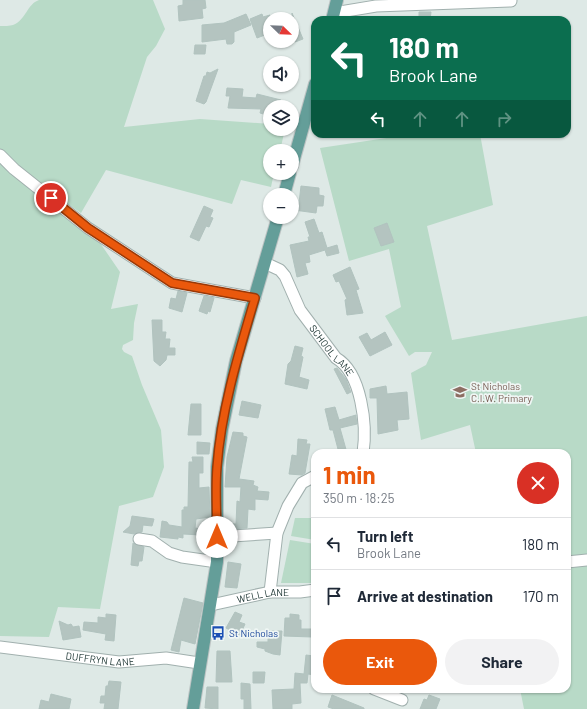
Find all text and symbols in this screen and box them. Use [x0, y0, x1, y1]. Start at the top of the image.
north arrow [263, 12, 299, 48]
map controls [263, 12, 299, 224]
text: 180 m [389, 30, 459, 64]
icon: left [323, 32, 375, 84]
button: sound [263, 56, 299, 92]
text: Brook Lane [389, 64, 478, 86]
button: layers [263, 100, 299, 136]
icon: left [367, 108, 389, 130]
icon: ahead [409, 108, 431, 130]
icon: ahead [451, 108, 473, 130]
icon: right [493, 108, 515, 130]
button: + [263, 144, 299, 180]
pin [34, 181, 68, 215]
icon: arrive [40, 187, 62, 209]
button: − [263, 188, 299, 224]
street label: SCHOOL LANE [307, 322, 357, 378]
place label: St Nicholas C.I.W. Primary [471, 380, 532, 404]
school or university icon: St Nicholas C.I.W. Primary [452, 384, 468, 400]
text: 1 min [323, 460, 376, 489]
button: close [517, 462, 559, 504]
text: 350 m · 18:25 [323, 490, 394, 506]
position arrow [196, 516, 238, 558]
text: Turn left [357, 527, 413, 545]
icon: left [323, 533, 345, 555]
text: 180 m [522, 535, 559, 553]
text: Brook Lane [357, 545, 421, 561]
icon: arrive [323, 585, 345, 607]
street label: WELL LANE [236, 586, 289, 605]
text: Arrive at destination [357, 587, 493, 605]
text: 170 m [523, 587, 559, 605]
bus stop icon: St Nicholas [210, 625, 226, 641]
place label: St Nicholas [229, 627, 278, 639]
button: Exit [323, 639, 437, 685]
button: Share [445, 639, 559, 685]
street label: DUFFRYN LANE [65, 649, 135, 668]

